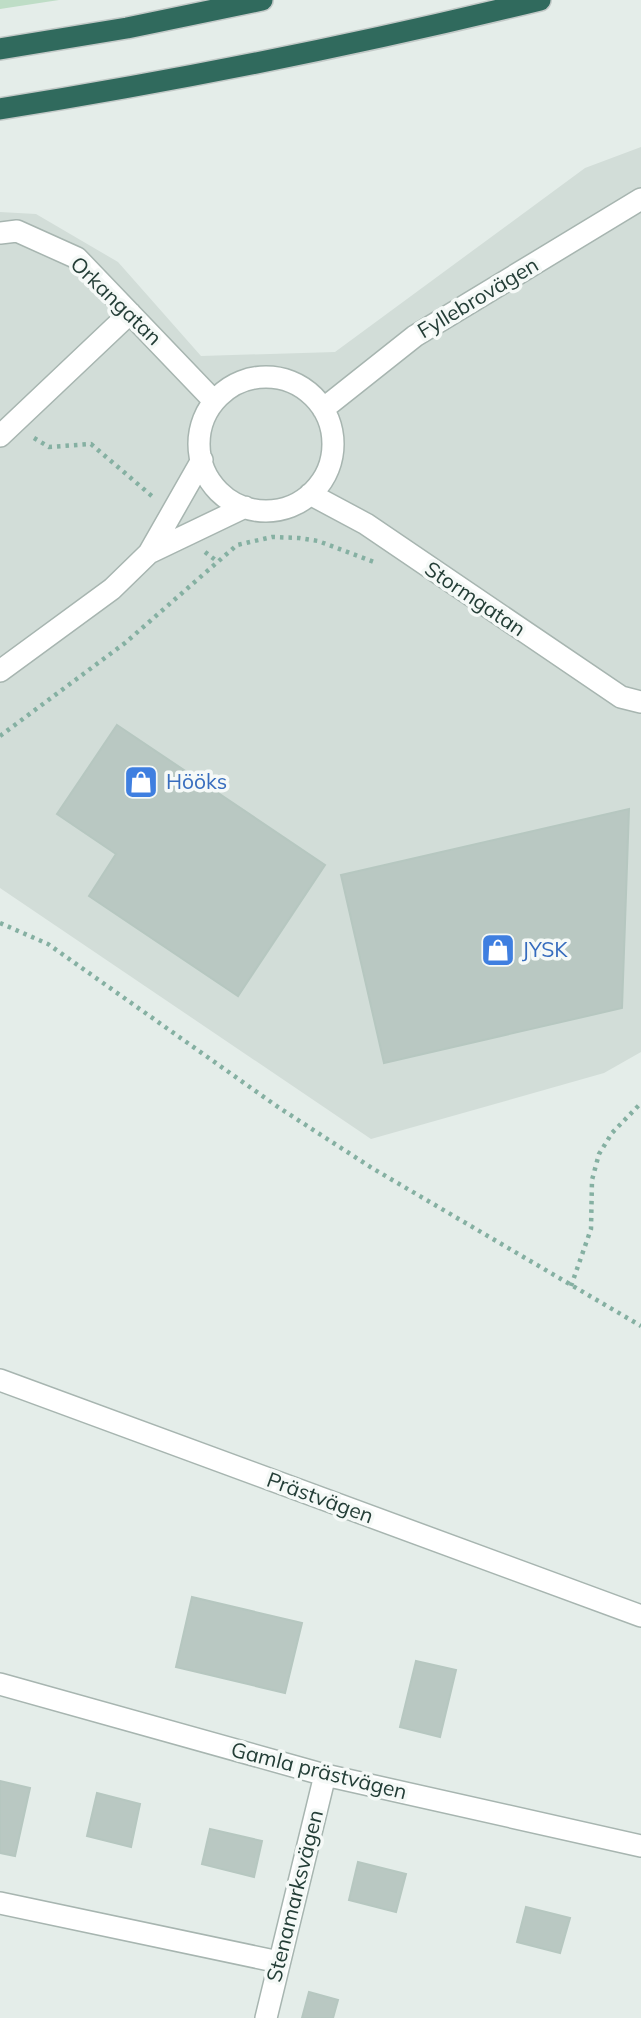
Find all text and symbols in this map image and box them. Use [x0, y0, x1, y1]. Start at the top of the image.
street label: Orkangatan [66, 250, 168, 350]
street label: Fyllebrovägen [412, 251, 543, 343]
street label: Stormgatan [420, 555, 531, 641]
shop icon: Hööks [122, 763, 160, 801]
place label: Hööks [166, 768, 227, 794]
shop icon: JYSK [479, 931, 517, 969]
place label: JYSK [522, 936, 568, 962]
street label: Prästvägen [263, 1466, 377, 1528]
street label: Gamla prästvägen [229, 1736, 410, 1804]
street label: Stenamarksvägen [260, 1807, 328, 1984]

